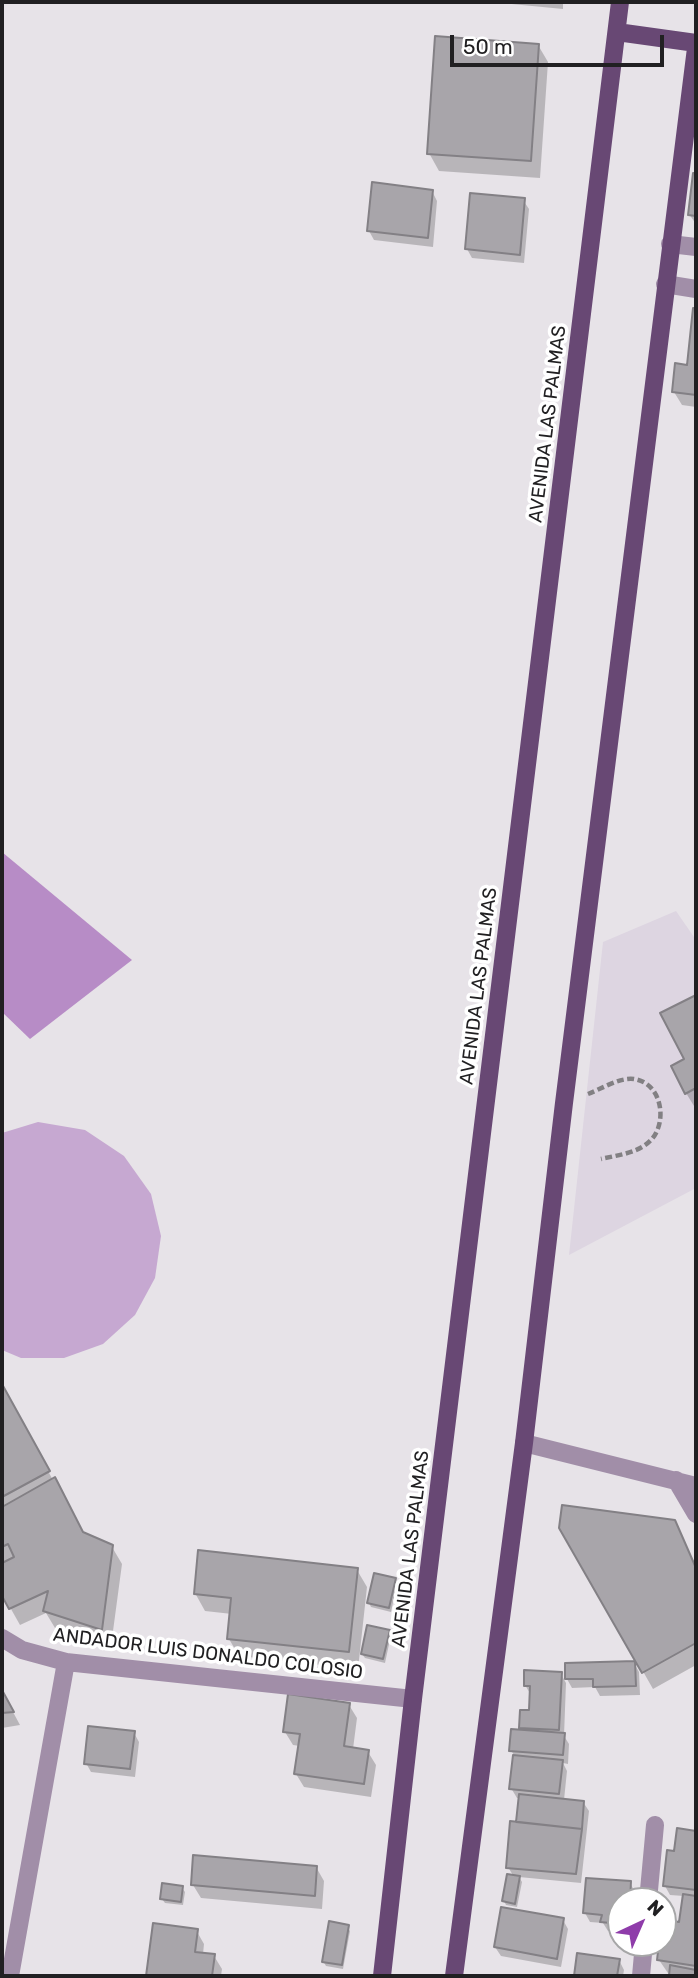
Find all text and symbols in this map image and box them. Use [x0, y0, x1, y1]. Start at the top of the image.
scale bar [453, 21, 666, 65]
text: 50 m [463, 34, 513, 59]
street label: AVENIDA LAS PALMAS [525, 324, 571, 524]
street label: AVENIDA LAS PALMAS [456, 886, 502, 1086]
street label: AVENIDA LAS PALMAS [388, 1449, 434, 1649]
street label: ANDADOR LUIS DONALDO COLOSIO [52, 1624, 364, 1684]
north arrow [607, 1887, 677, 1957]
text: N [643, 1895, 668, 1921]

